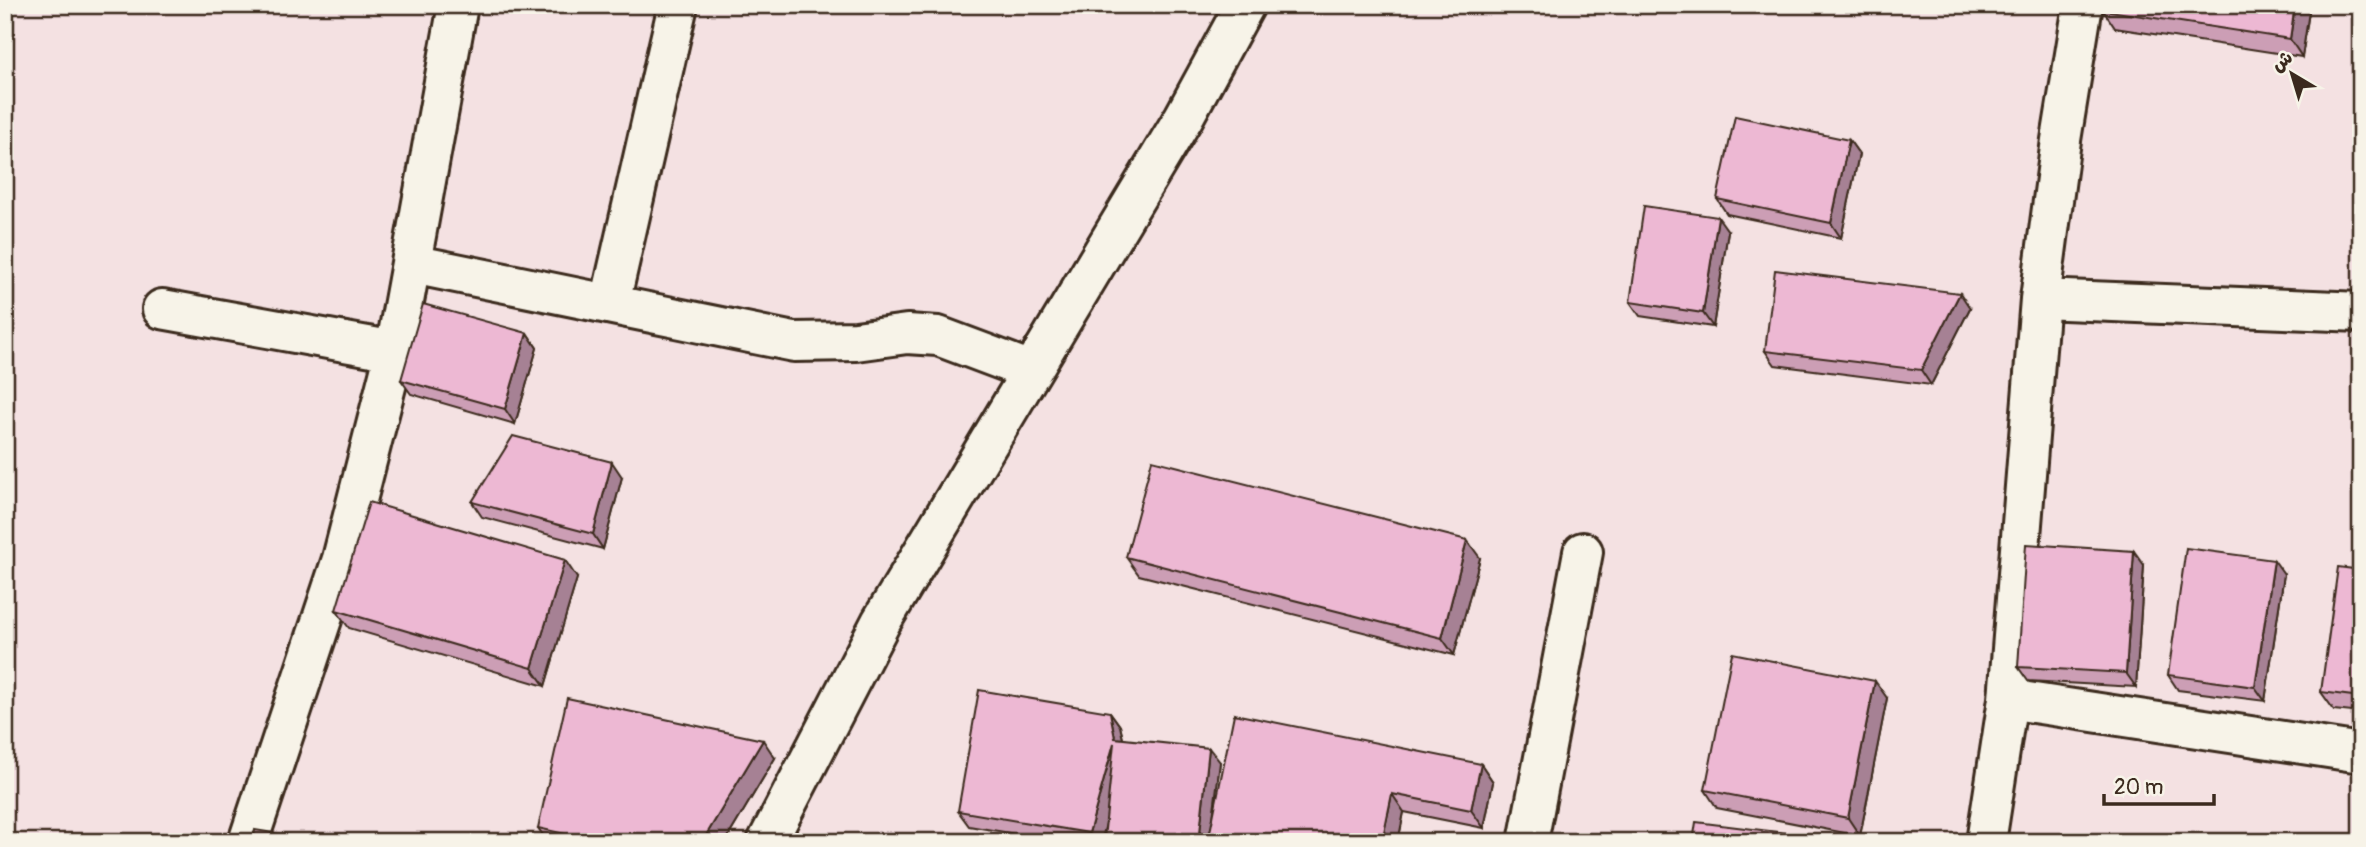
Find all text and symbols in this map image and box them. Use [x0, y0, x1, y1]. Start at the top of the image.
north arrow [2258, 38, 2328, 108]
text: ش [2267, 45, 2298, 77]
scale bar [2104, 763, 2214, 807]
text: 20 m [2114, 774, 2163, 801]

